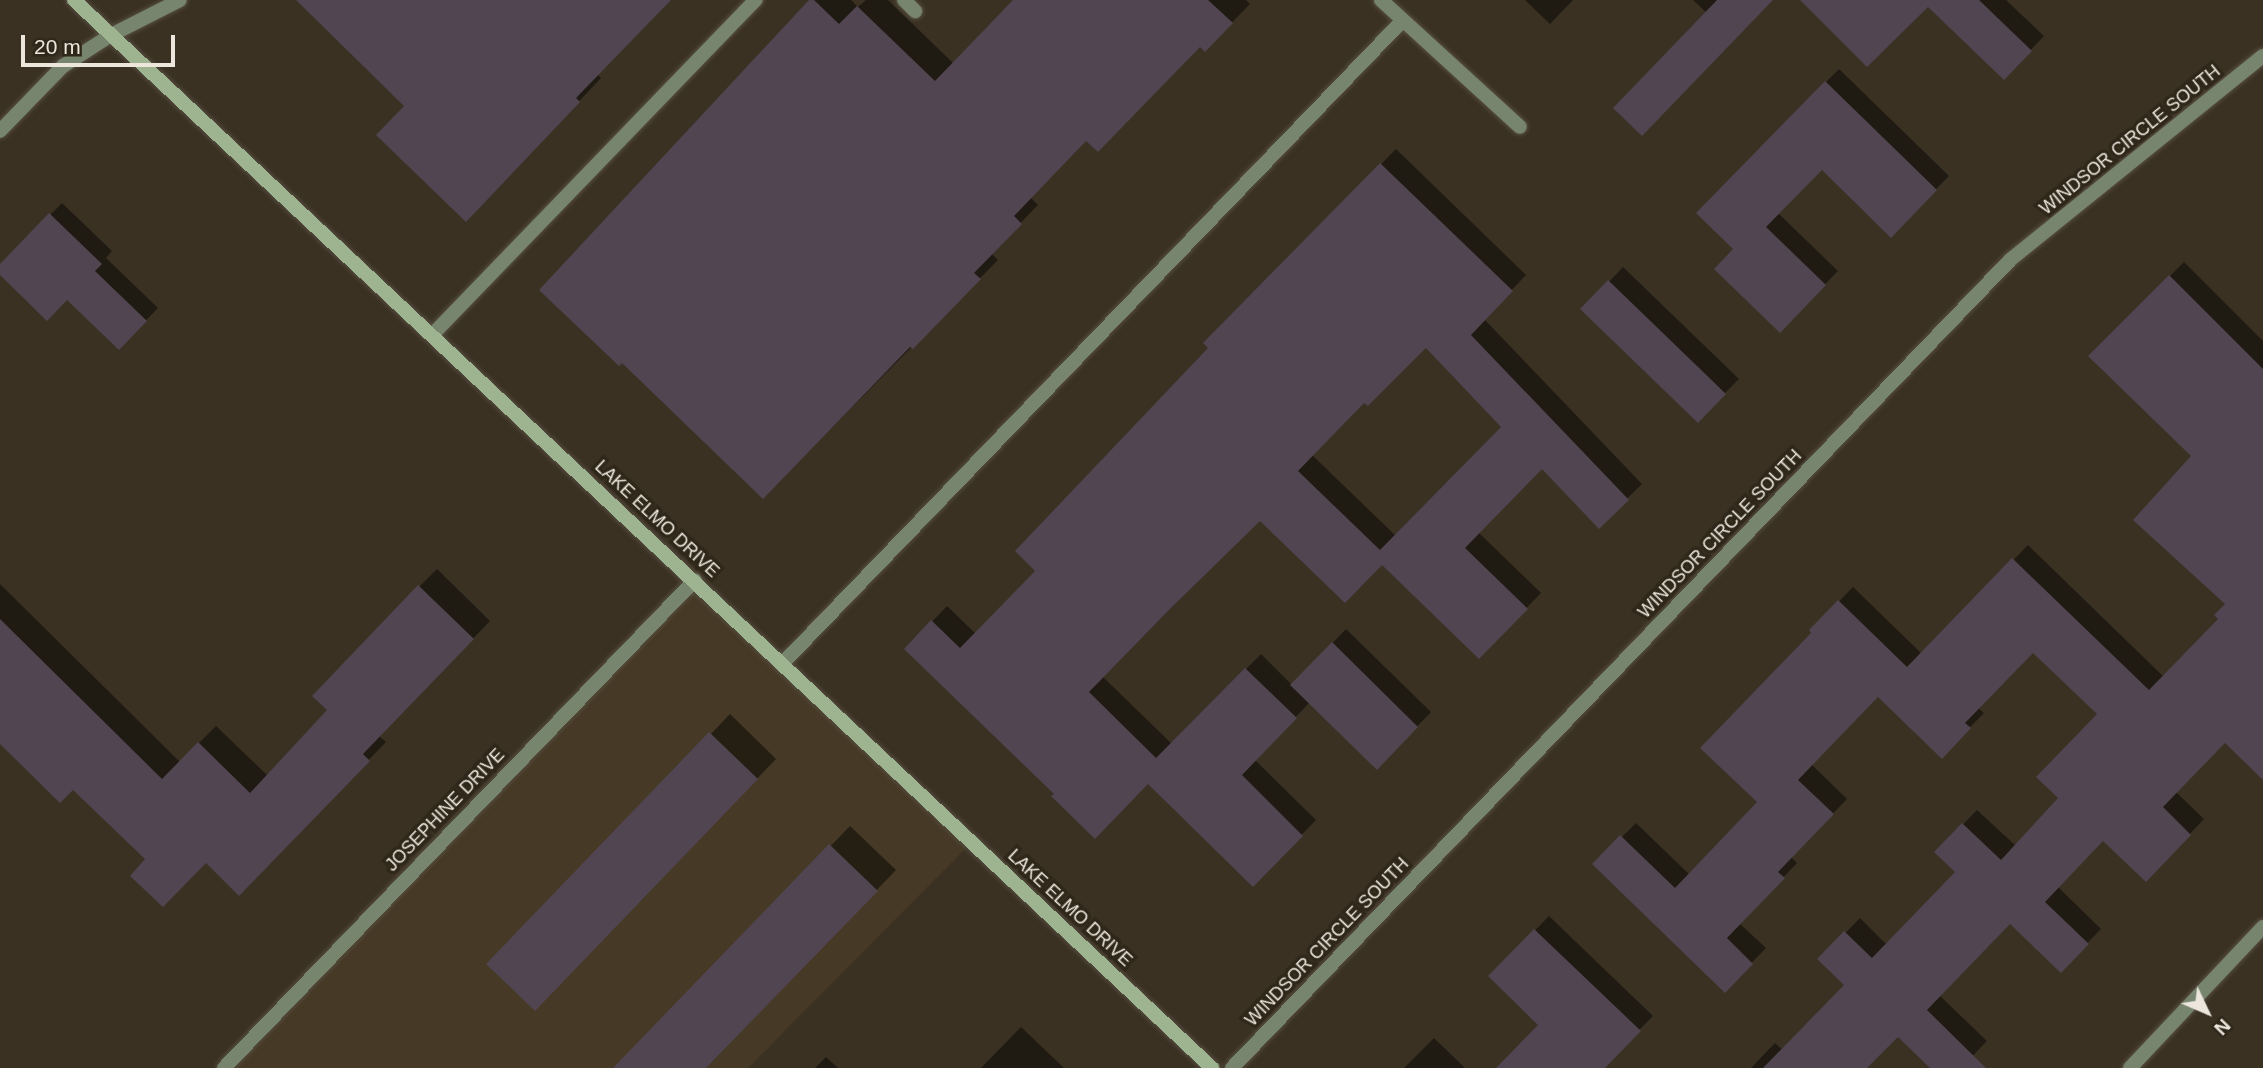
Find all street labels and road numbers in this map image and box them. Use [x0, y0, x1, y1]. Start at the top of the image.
street label: WINDSOR CIRCLE SOUTH [2035, 60, 2225, 220]
street label: WINDSOR CIRCLE SOUTH [1634, 445, 1806, 623]
street label: LAKE ELMO DRIVE [590, 456, 724, 582]
street label: JOSEPHINE DRIVE [381, 744, 509, 876]
street label: LAKE ELMO DRIVE [1003, 845, 1137, 971]
street label: WINDSOR CIRCLE SOUTH [1241, 853, 1413, 1031]

